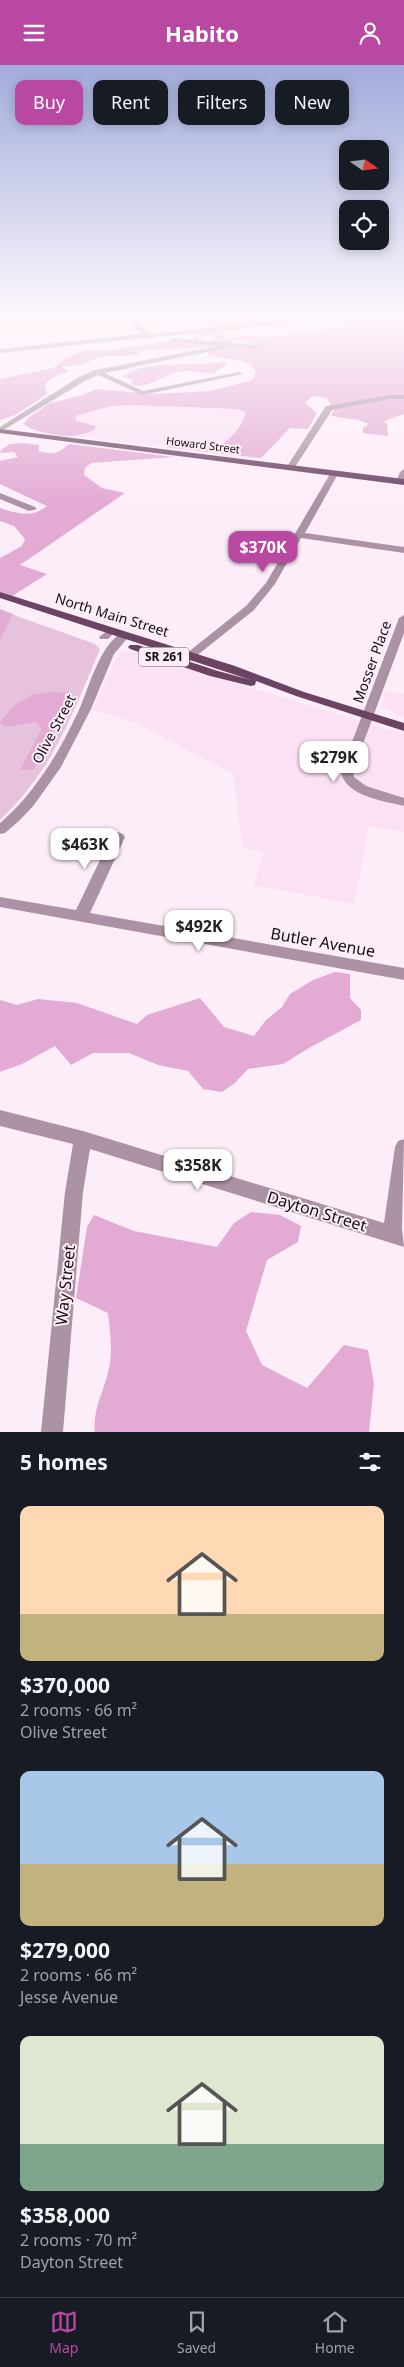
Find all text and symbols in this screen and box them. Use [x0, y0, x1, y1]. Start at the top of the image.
text: Habito [165, 18, 239, 48]
icon: menu [20, 19, 48, 47]
icon: person [356, 19, 384, 47]
chip: Buy [15, 80, 83, 125]
chip: Rent [93, 80, 168, 125]
chip: Filters [178, 80, 265, 125]
chip: New [275, 80, 349, 125]
north arrow [339, 140, 389, 190]
map controls [339, 140, 389, 250]
button: locate [339, 200, 389, 250]
street label: Howard Street [165, 433, 241, 456]
pin: $370K [228, 531, 298, 573]
text: $370K [239, 536, 287, 558]
street label: North Main Street [53, 588, 171, 641]
street label: Mosser Place [348, 618, 395, 706]
road number: SR 261 [139, 647, 189, 667]
street label: Olive Street [27, 691, 80, 767]
pin: $279K [299, 741, 369, 783]
text: $279K [310, 746, 358, 768]
pin: $463K [50, 827, 120, 870]
text: $463K [61, 833, 109, 855]
pin: $492K [164, 909, 234, 952]
text: $492K [175, 915, 223, 937]
street label: Butler Avenue [269, 922, 377, 962]
pin: $358K [163, 1149, 233, 1191]
text: $358K [174, 1154, 222, 1176]
street label: Dayton Street [265, 1185, 370, 1237]
street label: Way Street [50, 1244, 80, 1326]
text: 5 homes [20, 1448, 108, 1476]
icon: filters [356, 1448, 384, 1476]
icon: home [157, 1539, 247, 1629]
text: $370,000 [20, 1671, 110, 1699]
text: 2 rooms · 66 m² [20, 1699, 137, 1721]
text: Olive Street [20, 1721, 107, 1743]
icon: home [157, 1804, 247, 1894]
text: $279,000 [20, 1936, 110, 1964]
text: 2 rooms · 66 m² [20, 1964, 137, 1986]
text: Jesse Avenue [20, 1986, 118, 2008]
icon: home [157, 2069, 247, 2159]
text: $358,000 [20, 2201, 110, 2229]
text: 2 rooms · 70 m² [20, 2229, 137, 2251]
text: Dayton Street [20, 2251, 123, 2273]
tab: Map [49, 2308, 78, 2357]
tab: Saved [177, 2308, 216, 2357]
tab: Home [315, 2308, 355, 2357]

